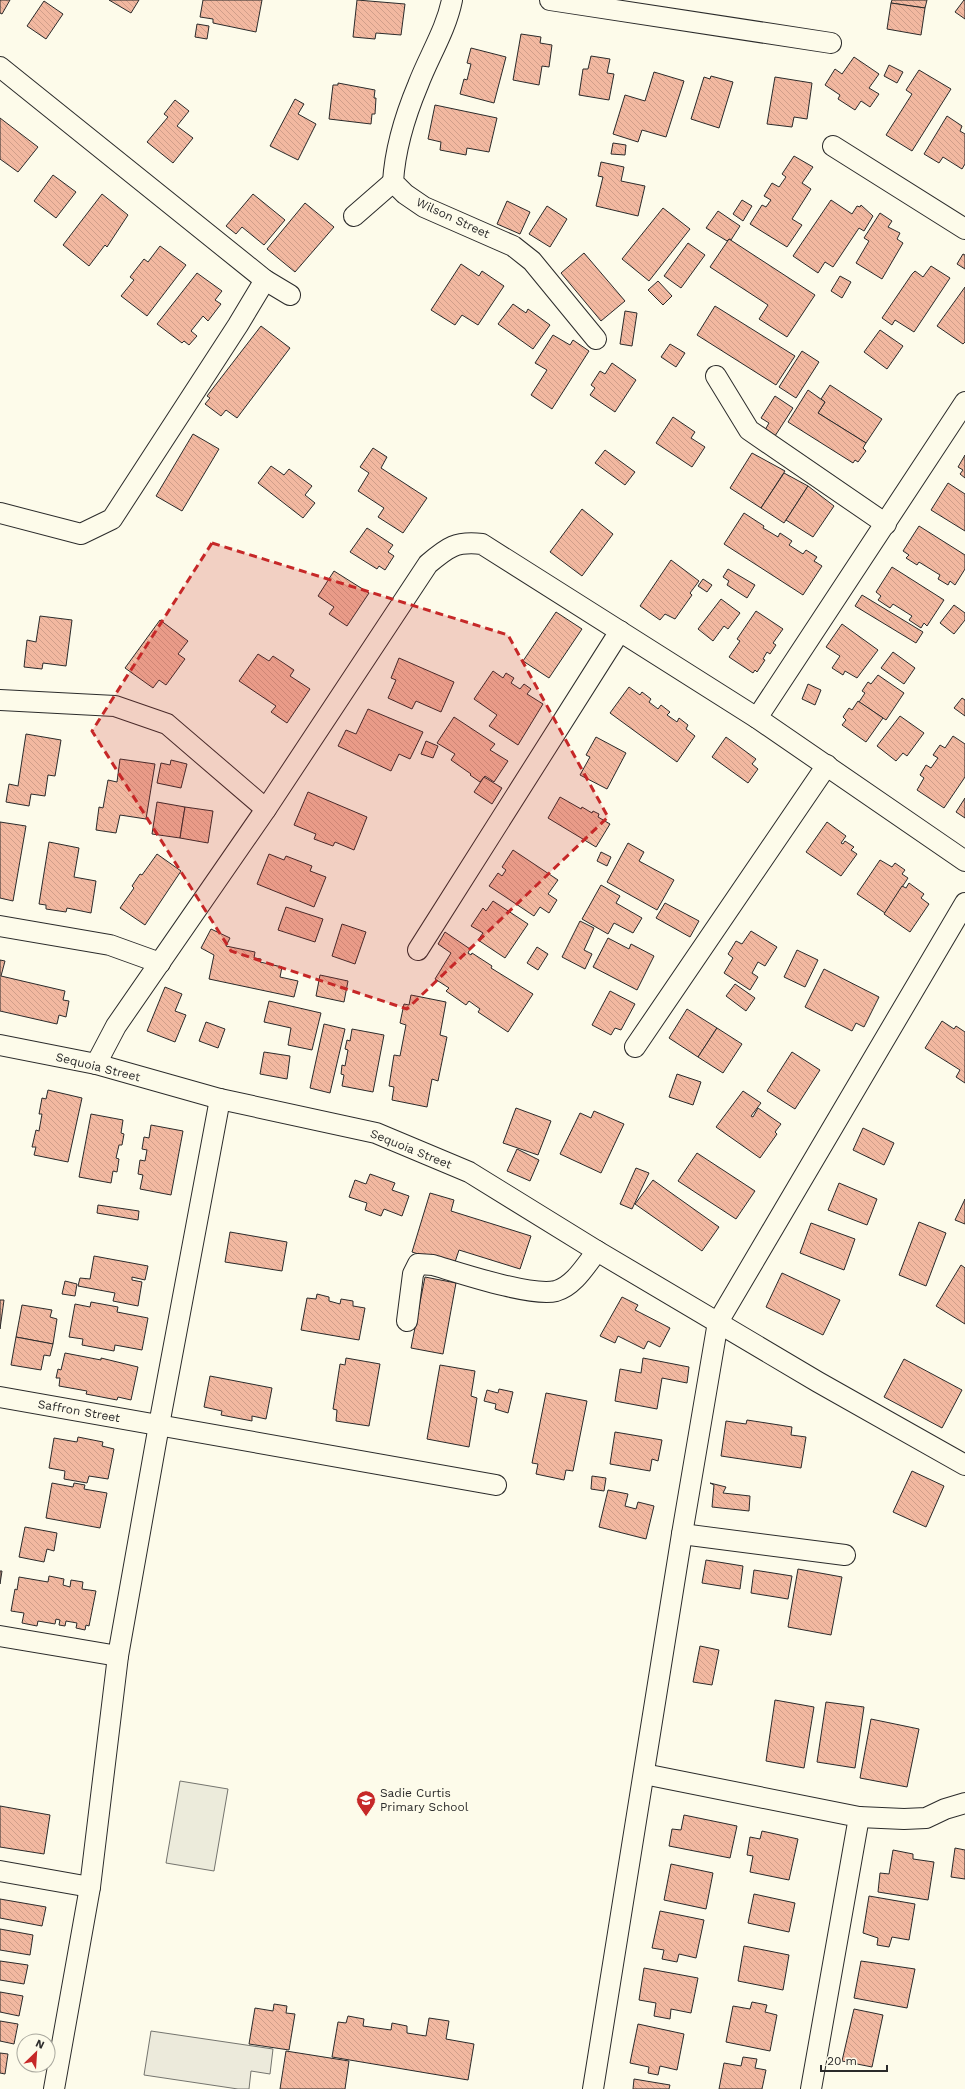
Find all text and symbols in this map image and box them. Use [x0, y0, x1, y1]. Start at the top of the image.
street label: Wilson Street [414, 195, 492, 241]
street label: Sequoia Street [54, 1050, 142, 1084]
street label: Sequoia Street [368, 1126, 454, 1172]
street label: Saffron Street [37, 1397, 121, 1425]
place label: Sadie Curtis Primary School [380, 1786, 469, 1814]
school or university icon: Sadie Curtis Primary School [355, 1789, 377, 1817]
north arrow [16, 2033, 56, 2073]
text: N [34, 2037, 46, 2052]
scale bar [821, 2047, 887, 2073]
text: 20 m [827, 2054, 857, 2068]

